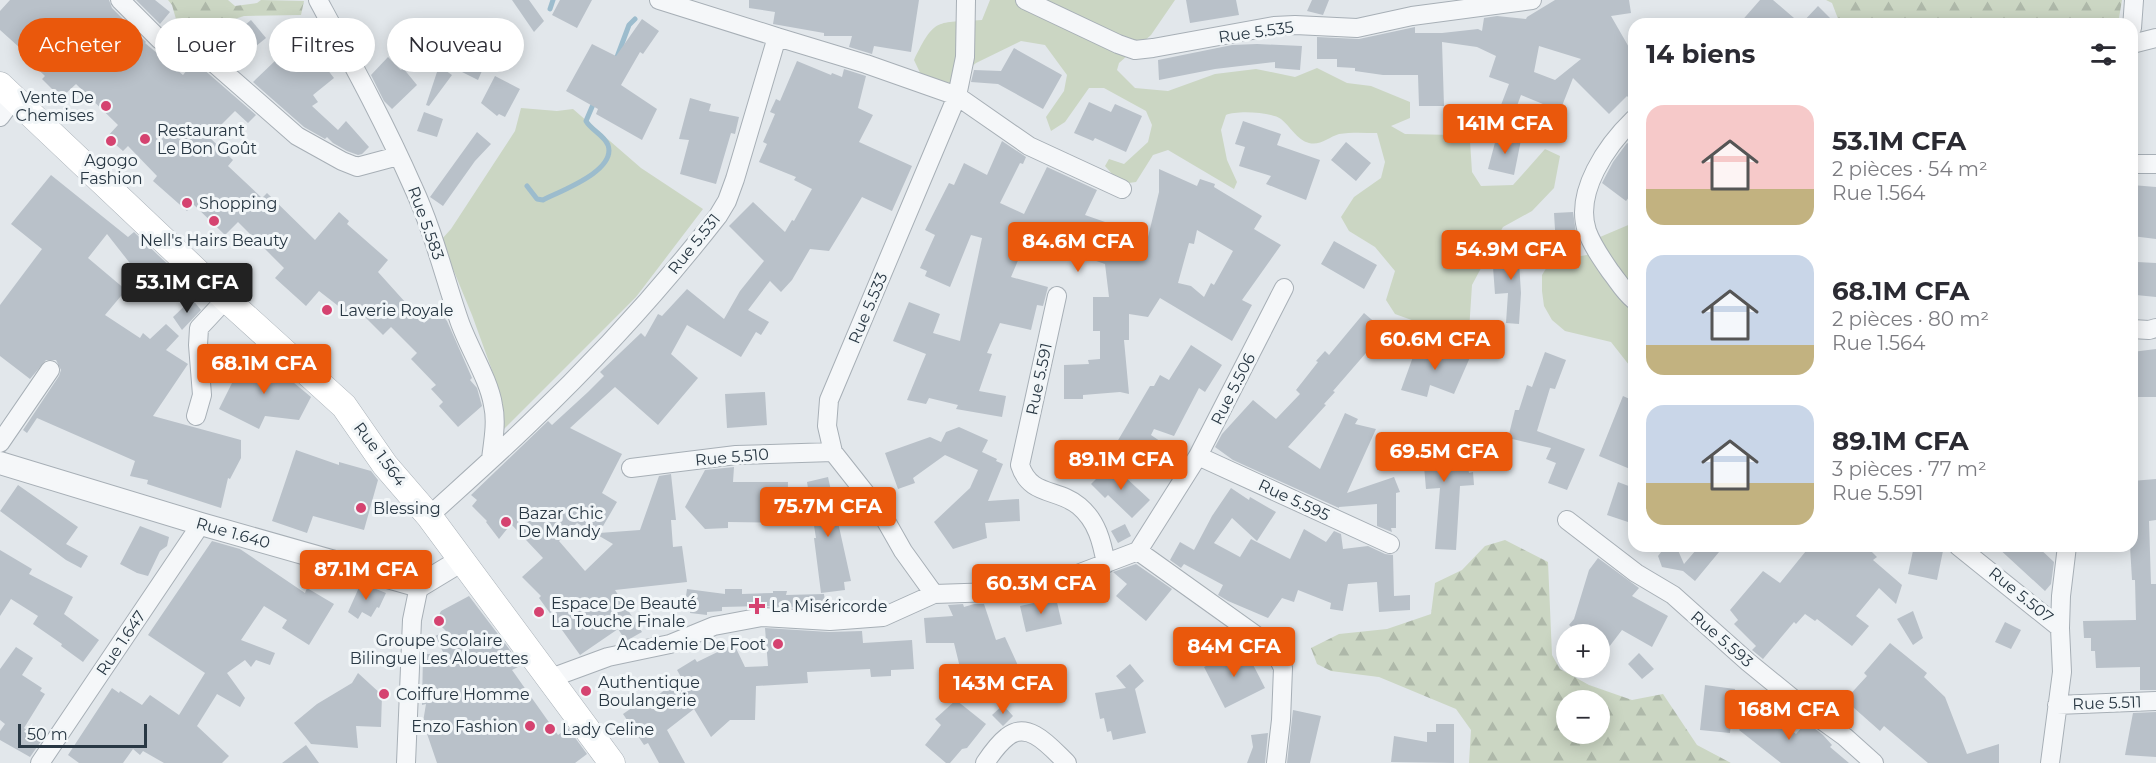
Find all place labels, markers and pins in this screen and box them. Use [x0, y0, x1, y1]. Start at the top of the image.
place label: Vente De Chemises [16, 88, 94, 125]
marker: Vente De Chemises [99, 99, 113, 113]
pin: 141M CFA [1443, 104, 1567, 155]
place label: Restaurant Le Bon Goût [157, 121, 257, 158]
marker: Restaurant Le Bon Goût [138, 132, 152, 146]
marker: Agogo Fashion [104, 134, 118, 148]
place label: Agogo Fashion [79, 151, 143, 188]
place label: Shopping [199, 194, 277, 213]
marker: Shopping [180, 196, 194, 210]
marker: Nell's Hairs Beauty [207, 214, 221, 228]
pin: 84.6M CFA [1009, 222, 1147, 273]
pin: 54.9M CFA [1442, 230, 1580, 281]
place label: Nell's Hairs Beauty [140, 231, 288, 250]
pin: 53.1M CFA [118, 263, 256, 314]
place label: Laverie Royale [339, 301, 453, 320]
marker: Laverie Royale [320, 303, 334, 317]
pin: 60.6M CFA [1366, 320, 1504, 371]
pin: 68.1M CFA [195, 344, 333, 395]
pin: 69.5M CFA [1375, 432, 1513, 483]
pin: 89.1M CFA [1052, 440, 1190, 491]
pin: 75.7M CFA [759, 487, 897, 538]
place label: Blessing [373, 499, 441, 518]
marker: Blessing [354, 501, 368, 515]
place label: Bazar Chic De Mandy [518, 504, 603, 541]
marker: Bazar Chic De Mandy [499, 515, 513, 529]
pin: 87.1M CFA [297, 550, 435, 601]
pin: 60.3M CFA [972, 564, 1110, 615]
place label: Espace De Beauté La Touche Finale [551, 594, 697, 631]
marker: La Miséricorde [748, 597, 766, 615]
place label: La Miséricorde [771, 597, 887, 616]
marker: Espace De Beauté La Touche Finale [532, 605, 546, 619]
marker: Groupe Scolaire Bilingue Les Alouettes [432, 614, 446, 628]
pin: 84M CFA [1179, 627, 1289, 678]
place label: Groupe Scolaire Bilingue Les Alouettes [350, 631, 528, 668]
place label: Academie De Foot [617, 635, 766, 654]
marker: Academie De Foot [771, 637, 785, 651]
pin: 143M CFA [941, 664, 1065, 715]
place label: Authentique Boulangerie [598, 673, 700, 710]
marker: Authentique Boulangerie [579, 684, 593, 698]
place label: Coiffure Homme [396, 685, 530, 704]
marker: Coiffure Homme [377, 687, 391, 701]
pin: 168M CFA [1727, 690, 1851, 741]
place label: Enzo Fashion [411, 717, 518, 736]
marker: Enzo Fashion [523, 719, 537, 733]
place label: Lady Celine [562, 720, 654, 739]
marker: Lady Celine [543, 722, 557, 736]

